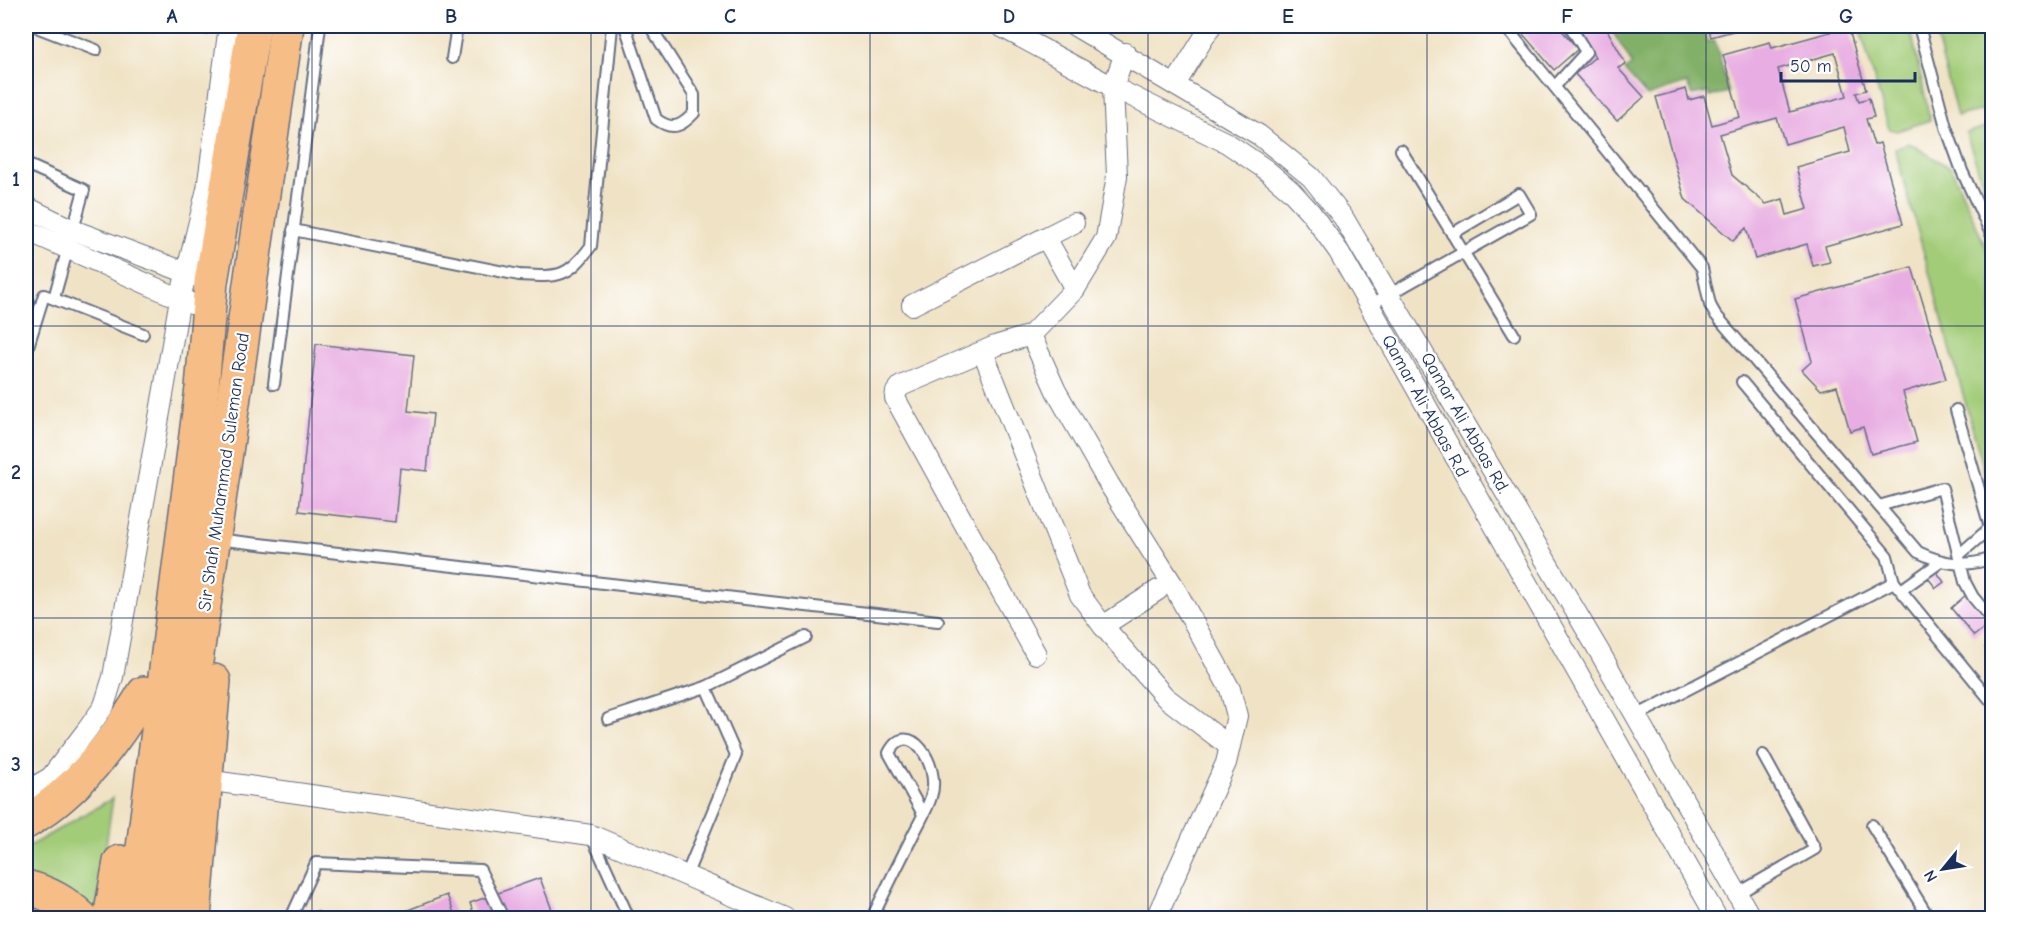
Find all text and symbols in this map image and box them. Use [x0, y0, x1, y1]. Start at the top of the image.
text: A [166, 5, 178, 28]
text: B [445, 5, 457, 28]
text: C [724, 5, 736, 28]
text: D [1003, 5, 1015, 28]
text: E [1282, 5, 1294, 28]
text: F [1561, 5, 1573, 28]
text: G [1839, 5, 1853, 28]
scale bar [1781, 45, 1914, 83]
text: 50 m [1790, 56, 1832, 77]
text: 1 [12, 168, 20, 191]
street label: Qamar Ali Abbas R.d [1377, 331, 1473, 481]
street label: Sir Shah Muhammad Suleman Road [194, 332, 254, 612]
street label: Qamar Ali Abbas Rd. [1416, 349, 1514, 497]
text: 2 [11, 461, 21, 484]
text: 3 [11, 753, 21, 776]
north arrow [1913, 839, 1973, 899]
text: N [1920, 867, 1941, 885]

